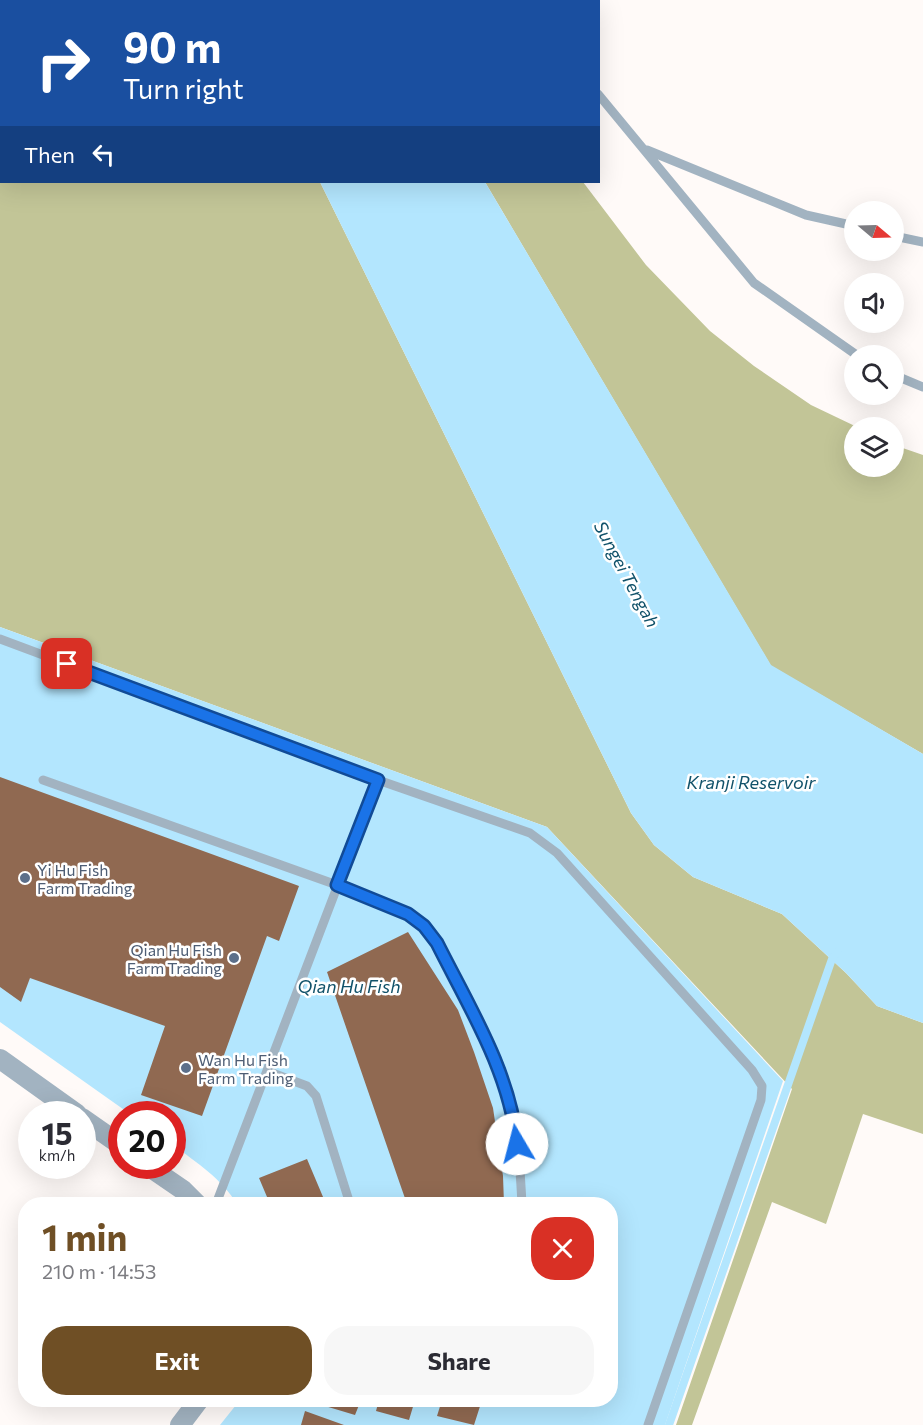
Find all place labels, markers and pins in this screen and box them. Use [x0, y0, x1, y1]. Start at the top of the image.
pin [41, 638, 92, 689]
place label: Yi Hu Fish Farm Trading [37, 860, 133, 897]
marker: Yi Hu Fish Farm Trading [18, 871, 32, 885]
place label: Qian Hu Fish Farm Trading [127, 940, 222, 977]
marker: Qian Hu Fish Farm Trading [227, 951, 241, 965]
place label: Wan Hu Fish Farm Trading [198, 1050, 294, 1087]
marker: Wan Hu Fish Farm Trading [179, 1061, 193, 1075]

